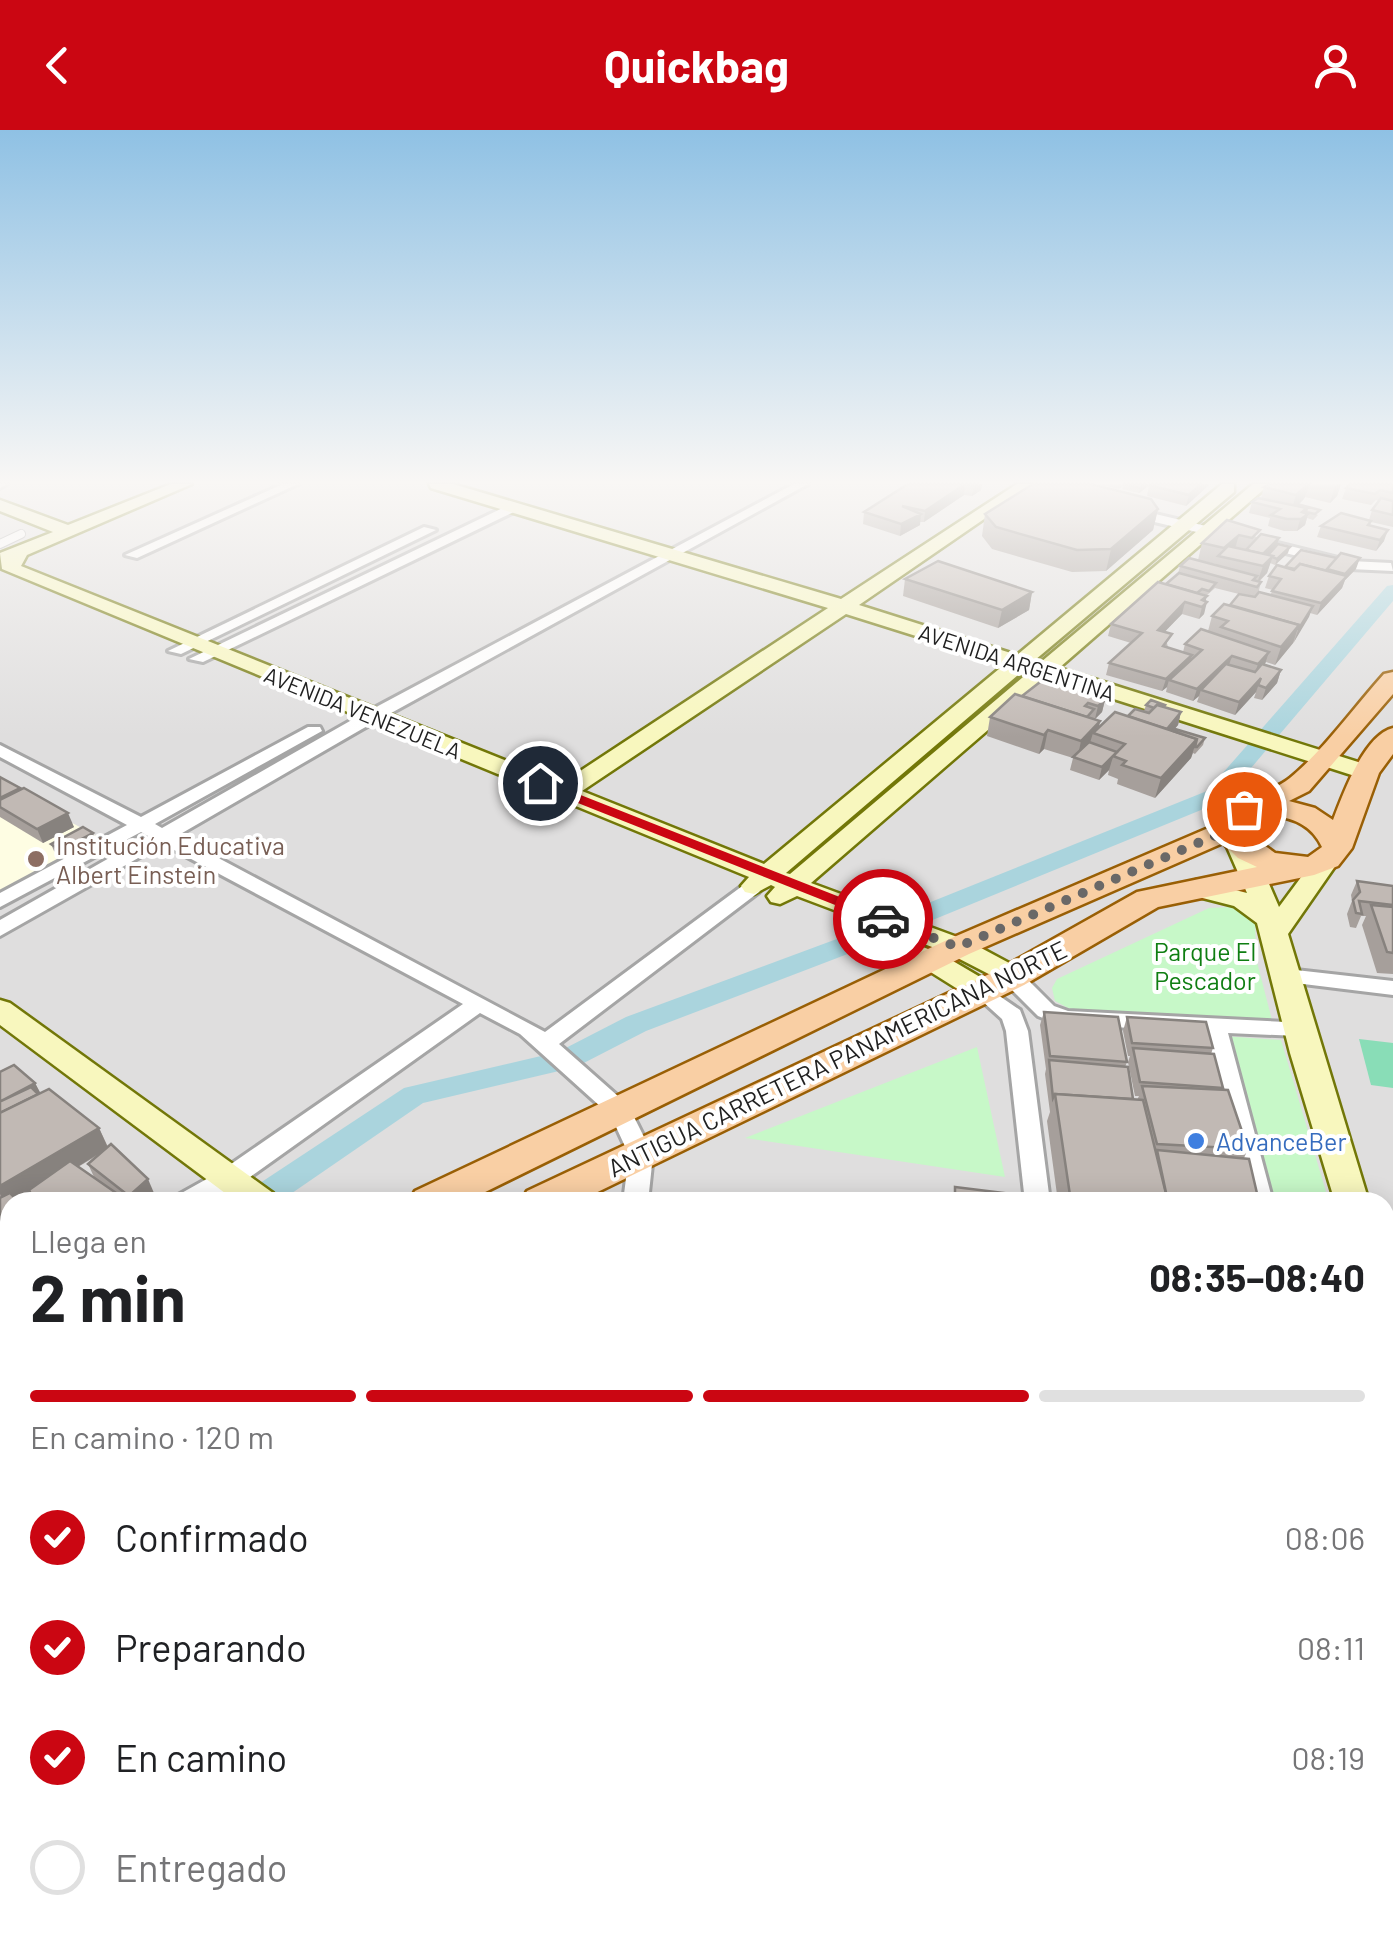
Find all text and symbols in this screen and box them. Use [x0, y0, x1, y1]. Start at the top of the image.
icon: back [30, 38, 85, 93]
text: Quickbag [604, 38, 789, 92]
icon: person [1308, 38, 1363, 93]
street label: AVENIDA ARGENTINA [916, 618, 1118, 706]
street label: AVENIDA VENEZUELA [261, 661, 465, 763]
pin [498, 741, 583, 826]
icon: home [513, 756, 568, 811]
pin [1202, 767, 1287, 852]
icon: bag [1217, 782, 1272, 837]
place label: Institución Educativa Albert Einstein [56, 830, 285, 889]
marker: Institución Educativa Albert Einstein [25, 848, 47, 870]
courier [833, 869, 933, 969]
icon: car [856, 892, 911, 947]
street label: ANTIGUA CARRETERA PANAMERICANA NORTE [603, 933, 1071, 1183]
park label: Parque El Pescador [1154, 936, 1256, 995]
place label: AdvanceBer [1216, 1126, 1347, 1156]
marker: AdvanceBer [1185, 1130, 1207, 1152]
text: Llega en [30, 1221, 147, 1259]
text: 08:35–08:40 [1149, 1254, 1365, 1300]
text: 2 min [30, 1257, 186, 1335]
text: En camino · 120 m [30, 1417, 274, 1455]
icon: check [30, 1510, 85, 1565]
text: Confirmado [115, 1514, 309, 1560]
text: 08:06 [1285, 1518, 1365, 1556]
icon: check [30, 1620, 85, 1675]
text: Preparando [115, 1624, 307, 1670]
text: 08:11 [1297, 1628, 1365, 1666]
icon: check [30, 1730, 85, 1785]
text: En camino [115, 1734, 287, 1780]
text: 08:19 [1292, 1738, 1365, 1776]
text: Entregado [115, 1844, 287, 1890]

